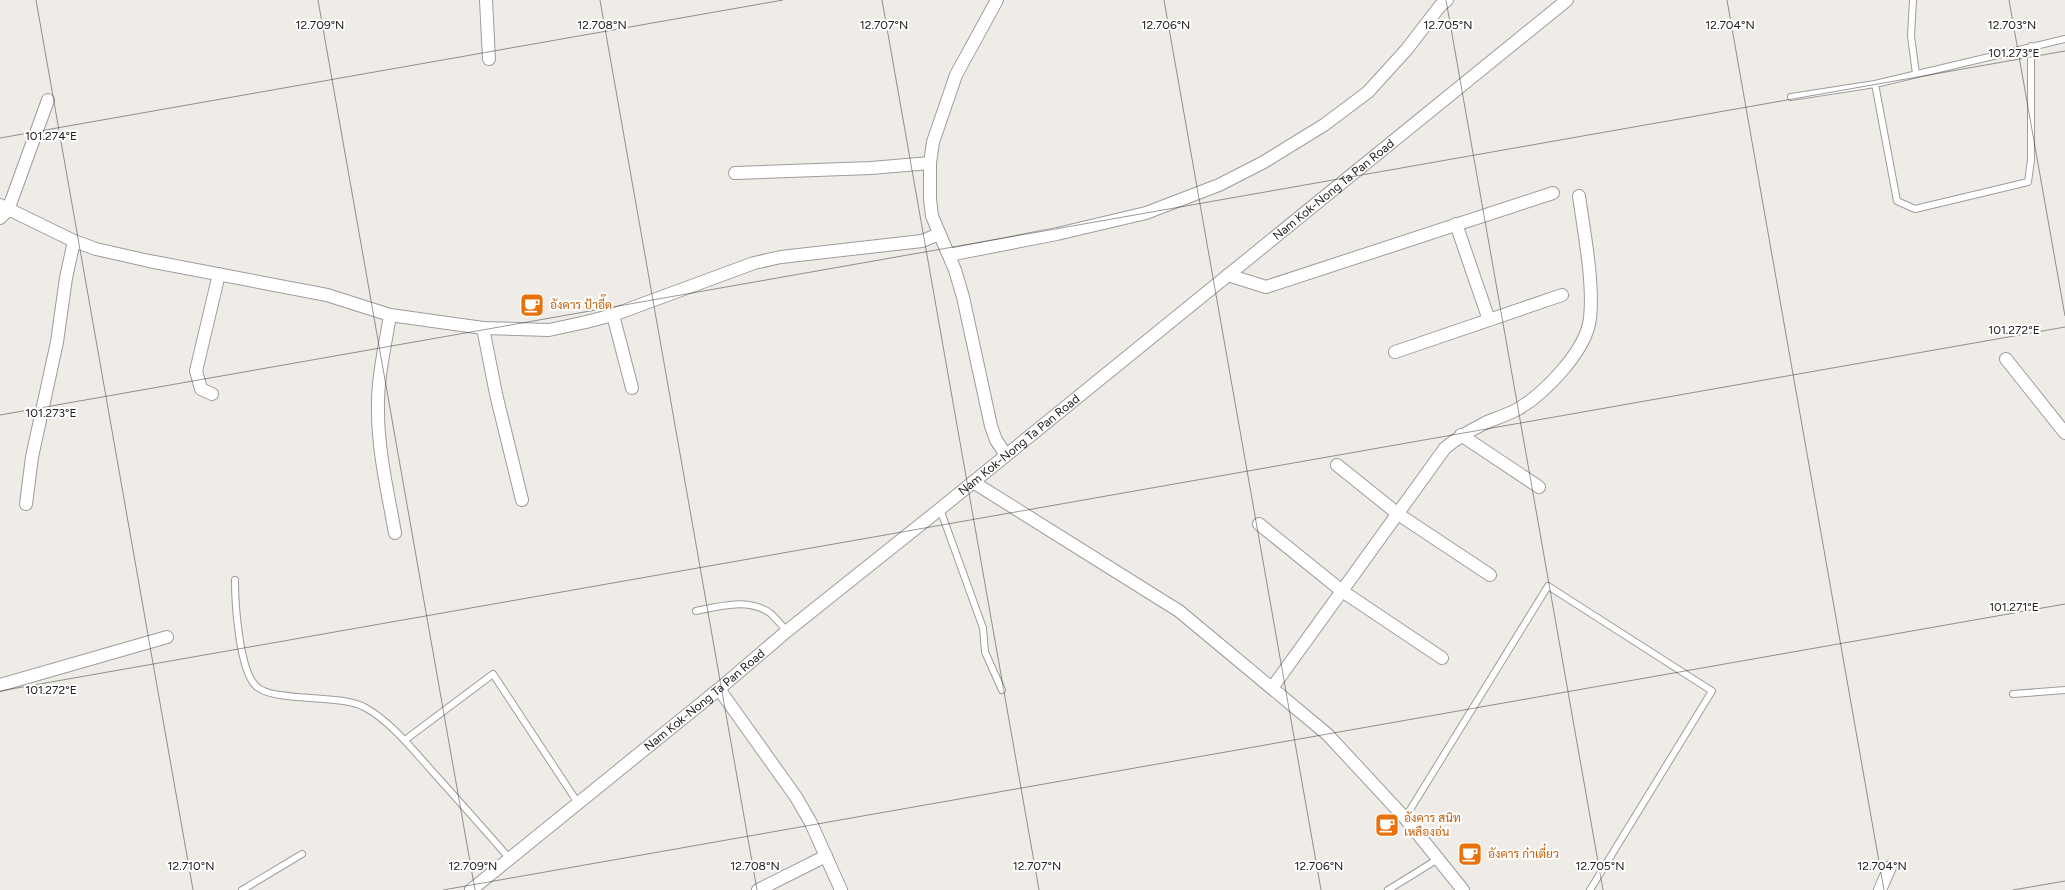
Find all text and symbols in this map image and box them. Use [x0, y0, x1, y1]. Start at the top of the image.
text: 12.709°N [296, 18, 344, 32]
text: 12.708°N [577, 18, 627, 32]
text: 12.707°N [860, 18, 908, 32]
text: 12.706°N [1142, 18, 1190, 32]
text: 12.705°N [1424, 18, 1472, 32]
text: 12.704°N [1705, 18, 1755, 32]
text: 12.703°N [1988, 18, 2036, 32]
text: 101.273°E [1988, 46, 2040, 60]
text: 101.274°E [25, 129, 77, 143]
street label: Nam Kok-Nong Ta Pan Road [1270, 136, 1397, 243]
cafe icon: อังคาร ป้าอี๊ด [519, 292, 545, 318]
place label: อังคาร ป้าอี๊ด [550, 294, 612, 312]
text: 101.272°E [1988, 323, 2040, 337]
street label: Nam Kok-Nong Ta Pan Road [956, 392, 1082, 498]
text: 101.273°E [25, 406, 77, 420]
text: 101.271°E [1989, 600, 2039, 614]
street label: Nam Kok-Nong Ta Pan Road [641, 646, 767, 754]
text: 101.272°E [25, 683, 77, 697]
place label: อังคาร สนิท เหลืองอ่น [1404, 811, 1461, 839]
cafe icon: อังคาร สนิท เหลืองอ่น [1374, 812, 1400, 838]
cafe icon: อังคาร ก๋าเตี๋ยว [1457, 841, 1483, 867]
place label: อังคาร ก๋าเตี๋ยว [1488, 843, 1559, 861]
text: 12.710°N [168, 859, 214, 873]
text: 12.709°N [449, 859, 497, 873]
text: 12.708°N [730, 859, 780, 873]
text: 12.707°N [1013, 859, 1061, 873]
text: 12.706°N [1295, 859, 1343, 873]
text: 12.705°N [1576, 859, 1624, 873]
text: 12.704°N [1857, 859, 1907, 873]

